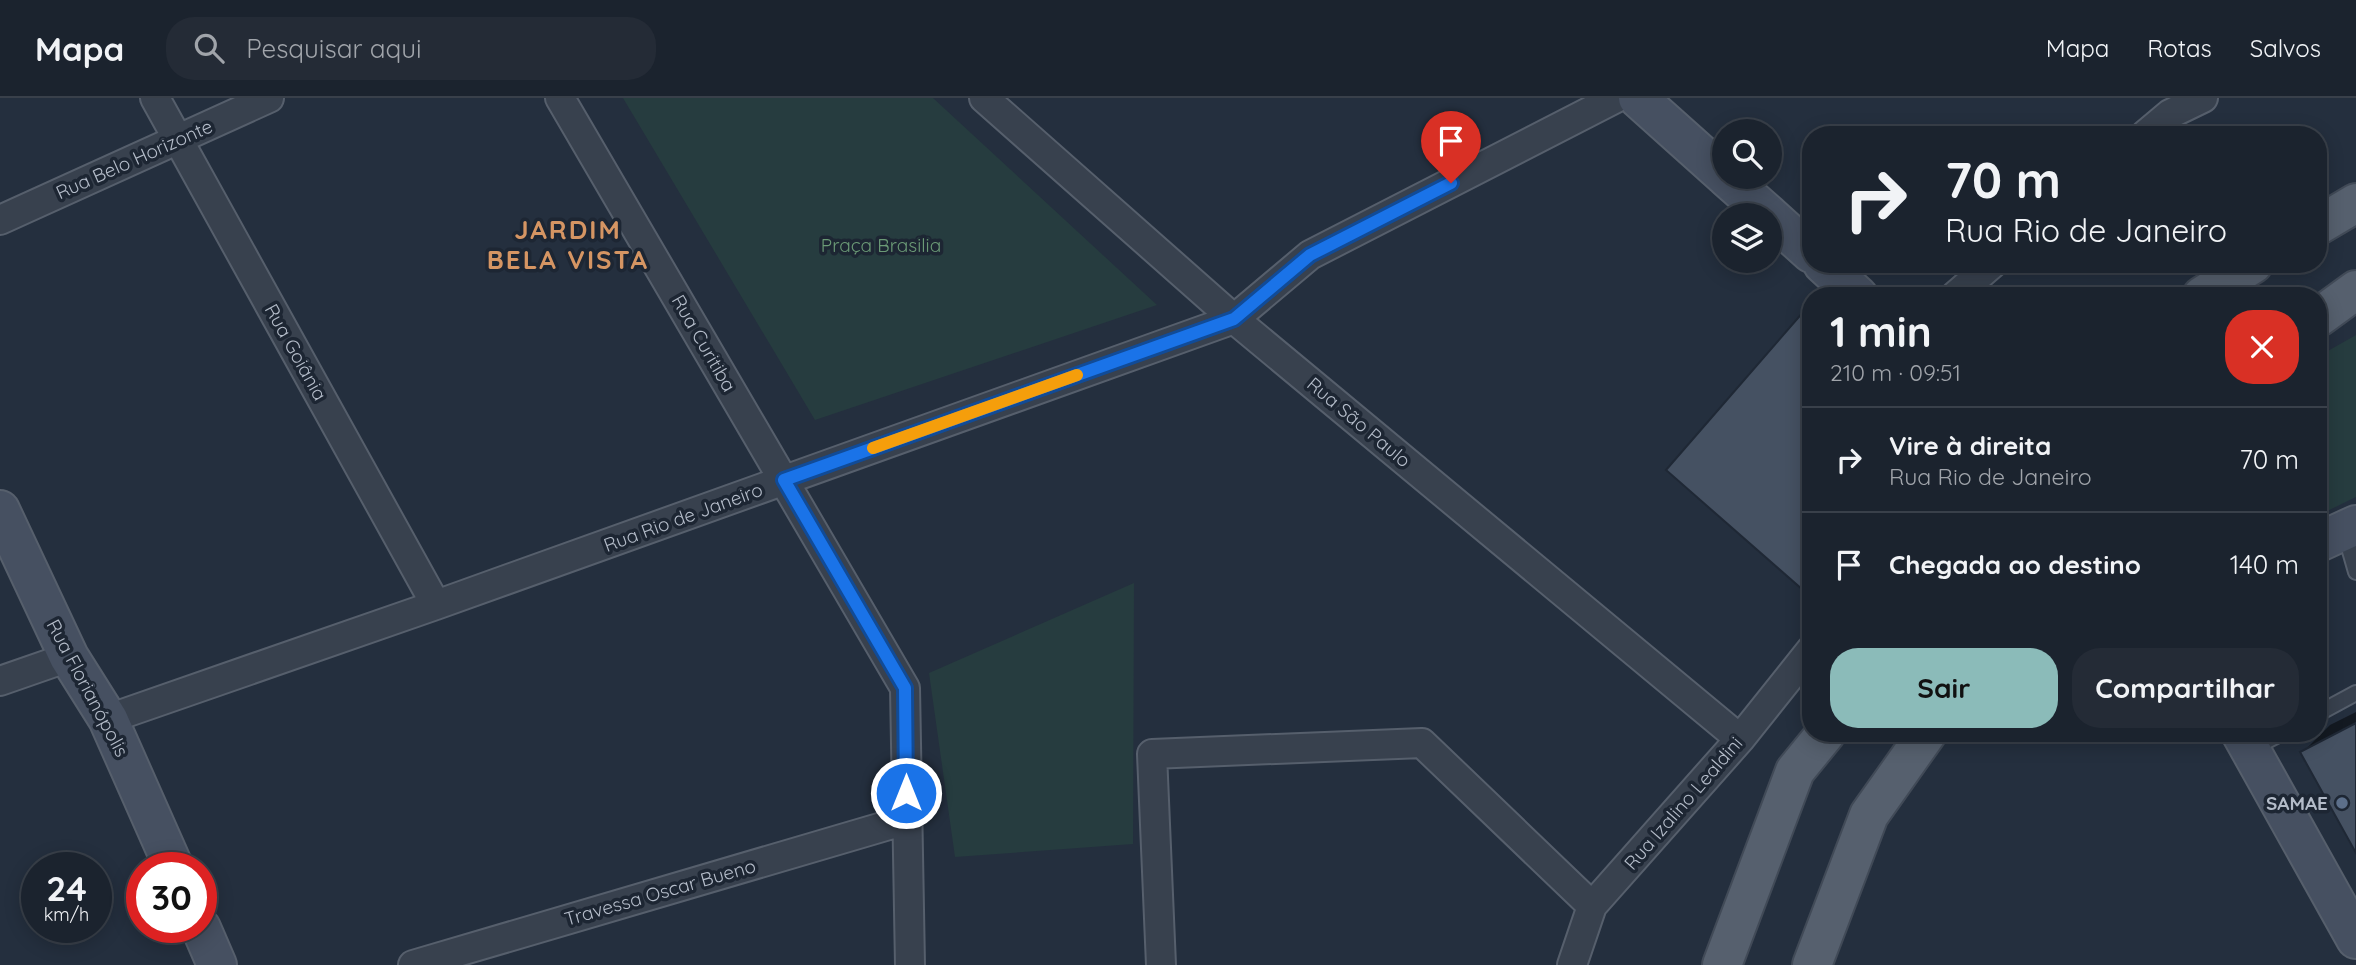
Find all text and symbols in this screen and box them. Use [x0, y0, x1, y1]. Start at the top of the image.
search box [166, 17, 656, 80]
text: Mapa [35, 28, 124, 69]
icon: search [190, 29, 228, 67]
text: Pesquisar aqui [246, 32, 422, 65]
text: Mapa [2046, 33, 2109, 63]
text: Rotas [2147, 33, 2212, 63]
text: Salvos [2250, 33, 2321, 63]
pin [1421, 111, 1481, 183]
street label: Rua Belo Horizonte [52, 114, 216, 204]
map controls [1712, 119, 1782, 273]
button: search [1712, 119, 1782, 189]
icon: arrive [1432, 122, 1470, 160]
text: 70 m [1945, 149, 2061, 210]
icon: right [1830, 154, 1921, 245]
button: layers [1712, 203, 1782, 273]
text: Rua Rio de Janeiro [1945, 210, 2227, 250]
district label: JARDIM BELA VISTA [487, 213, 649, 276]
park label: Praça Brasilia [821, 233, 941, 257]
street label: Rua Curitiba [667, 290, 741, 396]
street label: Rua Goiânia [260, 299, 332, 405]
text: 1 min [1830, 305, 1932, 358]
button: close [2225, 310, 2299, 384]
text: 210 m · 09:51 [1830, 358, 1961, 387]
street label: Rua São Paulo [1302, 372, 1416, 472]
text: Vire à direita [1889, 429, 2051, 462]
icon: right [1830, 441, 1868, 479]
text: 70 m [2239, 443, 2299, 476]
text: Rua Rio de Janeiro [1889, 462, 2092, 491]
street label: Rua Rio de Janeiro [600, 477, 766, 557]
icon: arrive [1830, 546, 1868, 584]
text: Chegada ao destino [1889, 548, 2141, 581]
text: 140 m [2230, 548, 2299, 581]
street label: Rua Florianópolis [42, 615, 134, 761]
button: Sair [1830, 648, 2058, 728]
button: Compartilhar [2072, 648, 2299, 728]
street label: Rua Izalino Lealdini [1619, 731, 1747, 875]
position arrow [869, 756, 943, 830]
place label: SAMAE [2266, 791, 2328, 815]
marker: SAMAE [2334, 795, 2350, 811]
speed limit sign: 30 [126, 852, 217, 943]
street label: Travessa Oscar Bueno [562, 853, 758, 931]
text: 24 [46, 866, 87, 910]
text: km/h [44, 903, 89, 926]

